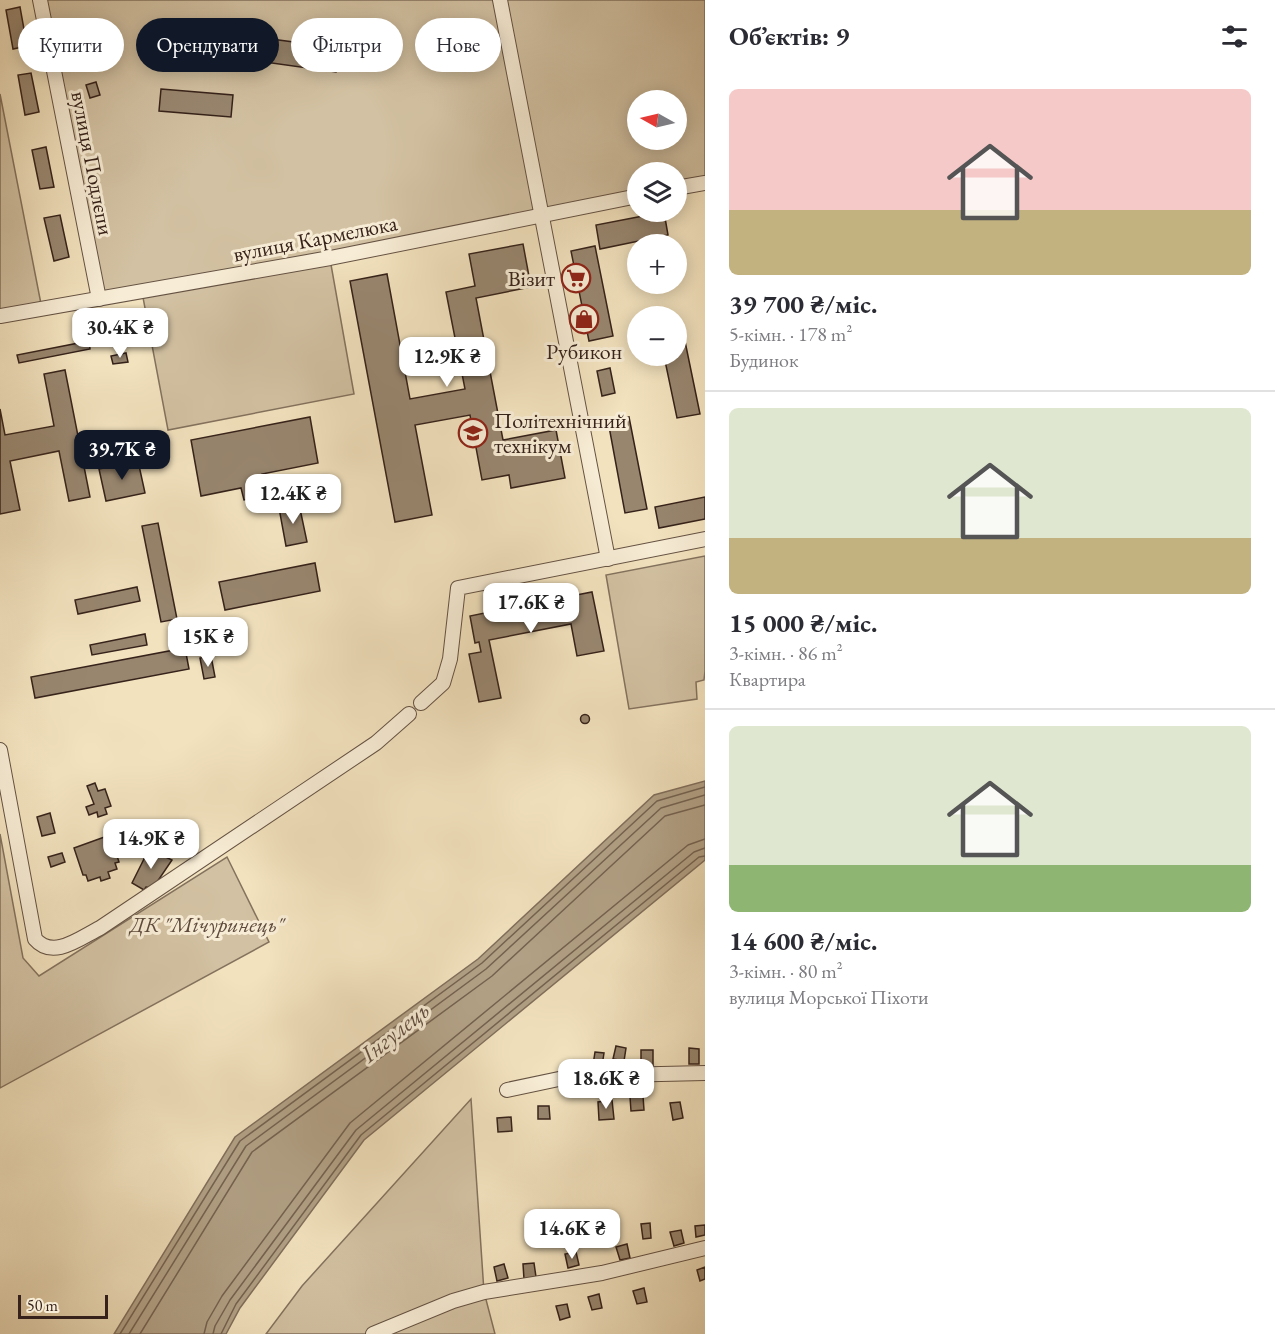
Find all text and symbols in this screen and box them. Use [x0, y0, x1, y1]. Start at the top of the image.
chip: Купити [18, 18, 124, 72]
chip: Орендувати [136, 18, 279, 72]
chip: Фільтри [291, 18, 403, 72]
chip: Нове [415, 18, 501, 72]
text: Об’єктів: 9 [729, 19, 849, 53]
icon: filters [1218, 20, 1251, 53]
street label: вулиця Подлєпи [64, 88, 121, 238]
north arrow [627, 90, 687, 150]
map controls [627, 90, 687, 366]
icon: home [936, 128, 1044, 236]
button: layers [627, 162, 687, 222]
street label: вулиця Кармелюка [231, 208, 400, 269]
button: + [627, 234, 687, 294]
supermarket icon: Візит [560, 262, 592, 294]
place label: Візит [508, 264, 555, 293]
text: 39 700 ₴/міс. [729, 287, 877, 321]
shop icon: Рубикон [568, 303, 600, 335]
button: − [627, 306, 687, 366]
pin: 30.4K ₴ [65, 308, 175, 359]
text: 30.4K ₴ [86, 314, 154, 340]
text: 5-кімн. · 178 m² [729, 321, 852, 347]
pin: 12.9K ₴ [392, 337, 502, 388]
place label: Рубикон [546, 337, 622, 366]
text: 12.9K ₴ [413, 343, 481, 369]
text: Будинок [729, 347, 799, 373]
place label: Політехнічний технікум [494, 406, 627, 460]
school or university icon: Політехнічний технікум [457, 417, 489, 449]
pin: 39.7K ₴ [67, 430, 177, 481]
text: 39.7K ₴ [88, 436, 156, 462]
icon: home [936, 447, 1044, 555]
pin: 12.4K ₴ [238, 474, 348, 525]
text: 12.4K ₴ [259, 480, 327, 506]
pin: 17.6K ₴ [476, 583, 586, 634]
text: 17.6K ₴ [497, 589, 565, 615]
text: 15 000 ₴/міс. [729, 606, 877, 640]
pin: 15K ₴ [166, 617, 250, 668]
text: 15K ₴ [182, 623, 234, 649]
text: 3-кімн. · 86 m² [729, 640, 843, 666]
text: Квартира [729, 666, 806, 692]
icon: home [936, 765, 1044, 873]
pin: 14.9K ₴ [96, 819, 206, 870]
text: 14.9K ₴ [117, 825, 185, 851]
park label: ДК "Мічуринець" [128, 910, 287, 939]
text: 14 600 ₴/міс. [729, 924, 877, 958]
text: 3-кімн. · 80 m² [729, 958, 843, 984]
text: вулиця Морської Піхоти [729, 984, 929, 1010]
water label: Інгулець [353, 994, 436, 1069]
pin: 18.6K ₴ [551, 1059, 661, 1110]
text: 18.6K ₴ [572, 1065, 640, 1091]
pin: 14.6K ₴ [517, 1209, 627, 1260]
text: 14.6K ₴ [538, 1215, 606, 1241]
scale bar [18, 1292, 108, 1320]
text: 50 m [27, 1295, 58, 1316]

